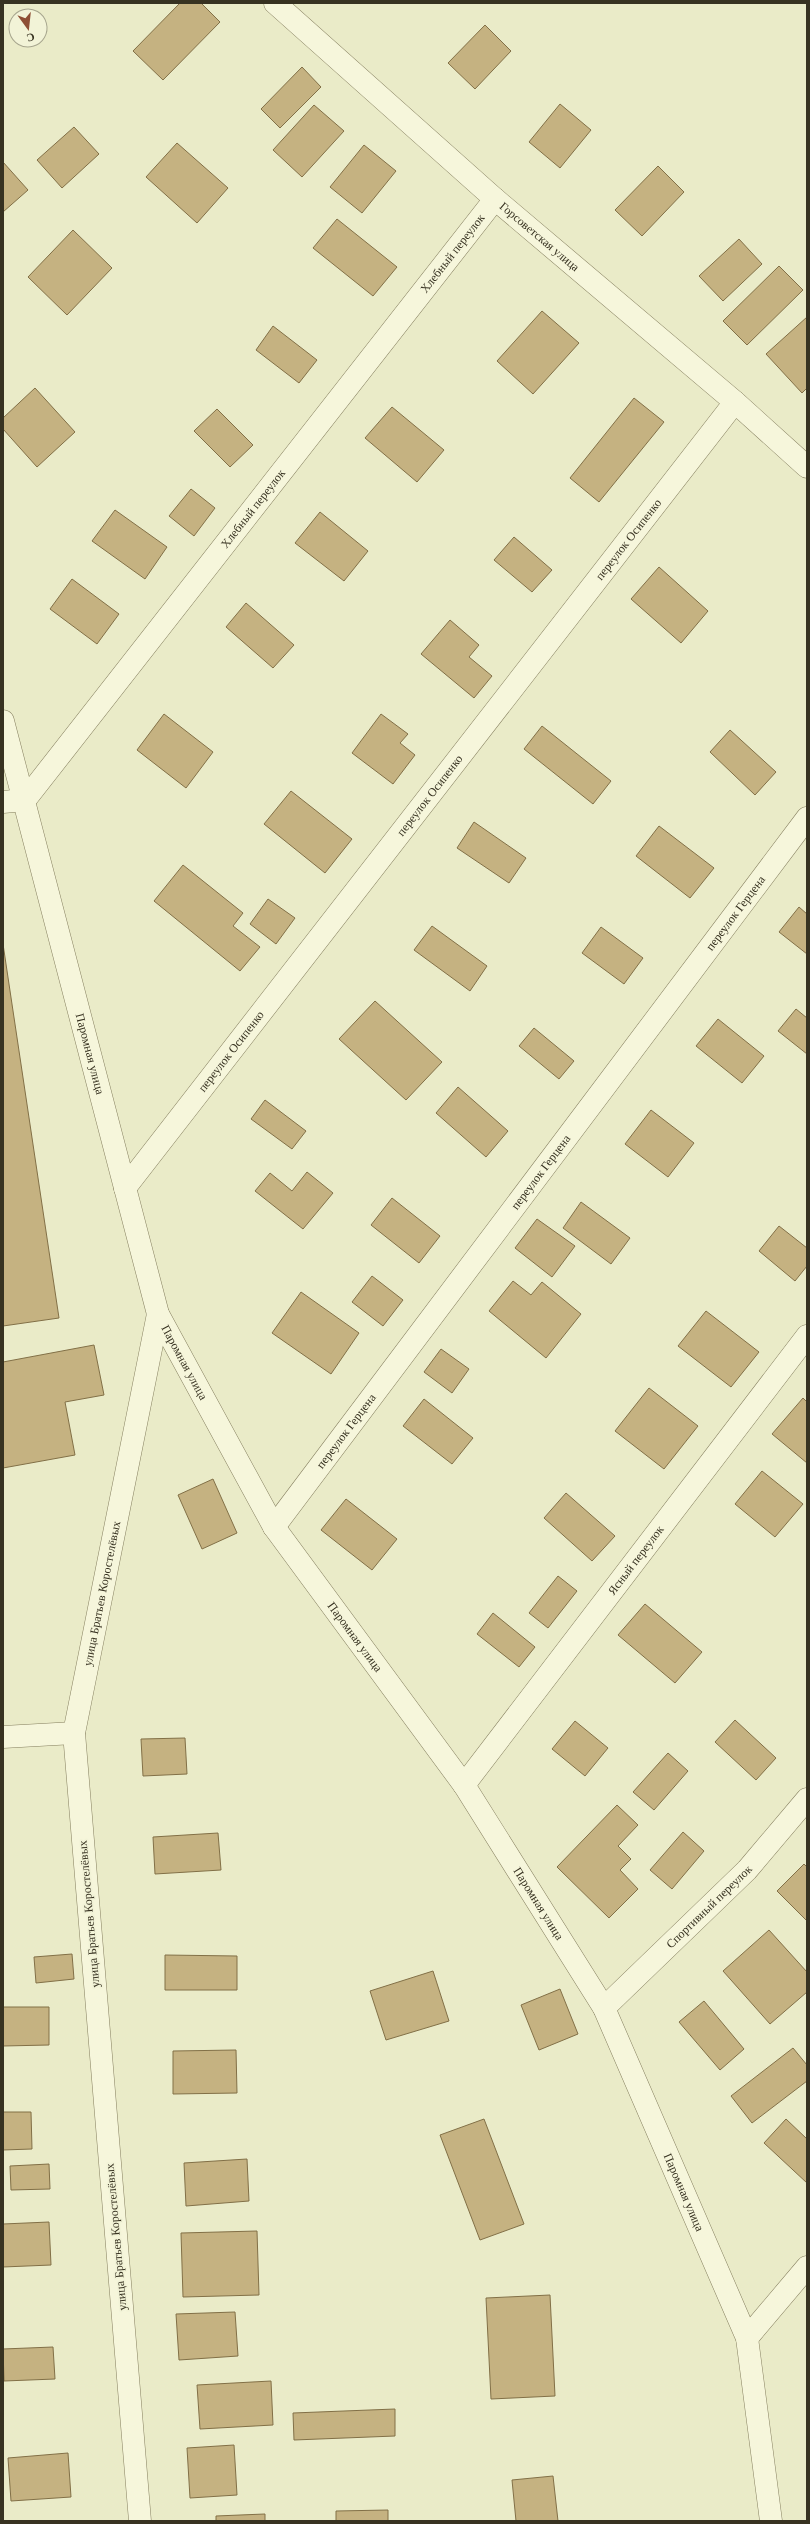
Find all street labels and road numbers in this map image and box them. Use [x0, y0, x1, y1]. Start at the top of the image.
street label: Горсоветская улица [497, 199, 583, 275]
street label: Хлебный переулок [417, 211, 488, 296]
street label: Хлебный переулок [218, 466, 288, 551]
street label: переулок Осипенко [592, 496, 664, 583]
street label: переулок Осипенко [394, 752, 466, 839]
street label: переулок Герцена [703, 872, 769, 953]
street label: переулок Осипенко [195, 1008, 267, 1095]
street label: Паромная улица [73, 1012, 107, 1097]
street label: переулок Герцена [508, 1131, 574, 1212]
street label: Паромная улица [158, 1322, 211, 1403]
street label: переулок Герцена [313, 1390, 379, 1471]
street label: улица Братьев Коростелёвых [81, 1520, 123, 1667]
street label: Ясный переулок [605, 1523, 667, 1597]
street label: Паромная улица [325, 1599, 386, 1675]
street label: улица Братьев Коростелёвых [76, 1840, 102, 1988]
street label: Спортивный переулок [663, 1862, 755, 1951]
street label: Паромная улица [510, 1865, 567, 1943]
street label: Паромная улица [661, 2151, 707, 2234]
street label: улица Братьев Коростелёвых [103, 2163, 129, 2311]

